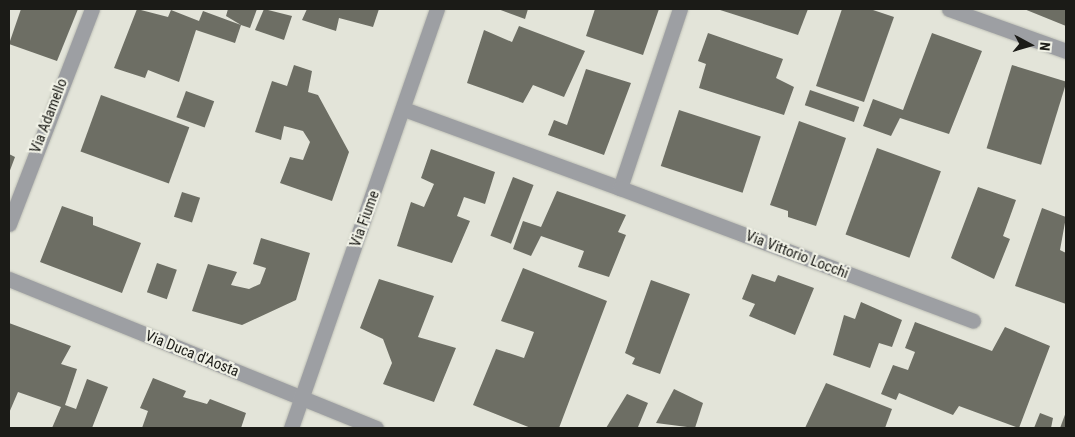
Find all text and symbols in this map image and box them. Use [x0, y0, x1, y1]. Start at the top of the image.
north arrow [1005, 20, 1055, 70]
text: N [1037, 41, 1053, 52]
street label: Via Adamello [27, 76, 71, 156]
street label: Via Fiume [347, 188, 383, 250]
street label: Via Vittorio Locchi [743, 227, 851, 283]
street label: Via Duca d'Aosta [142, 327, 242, 381]

